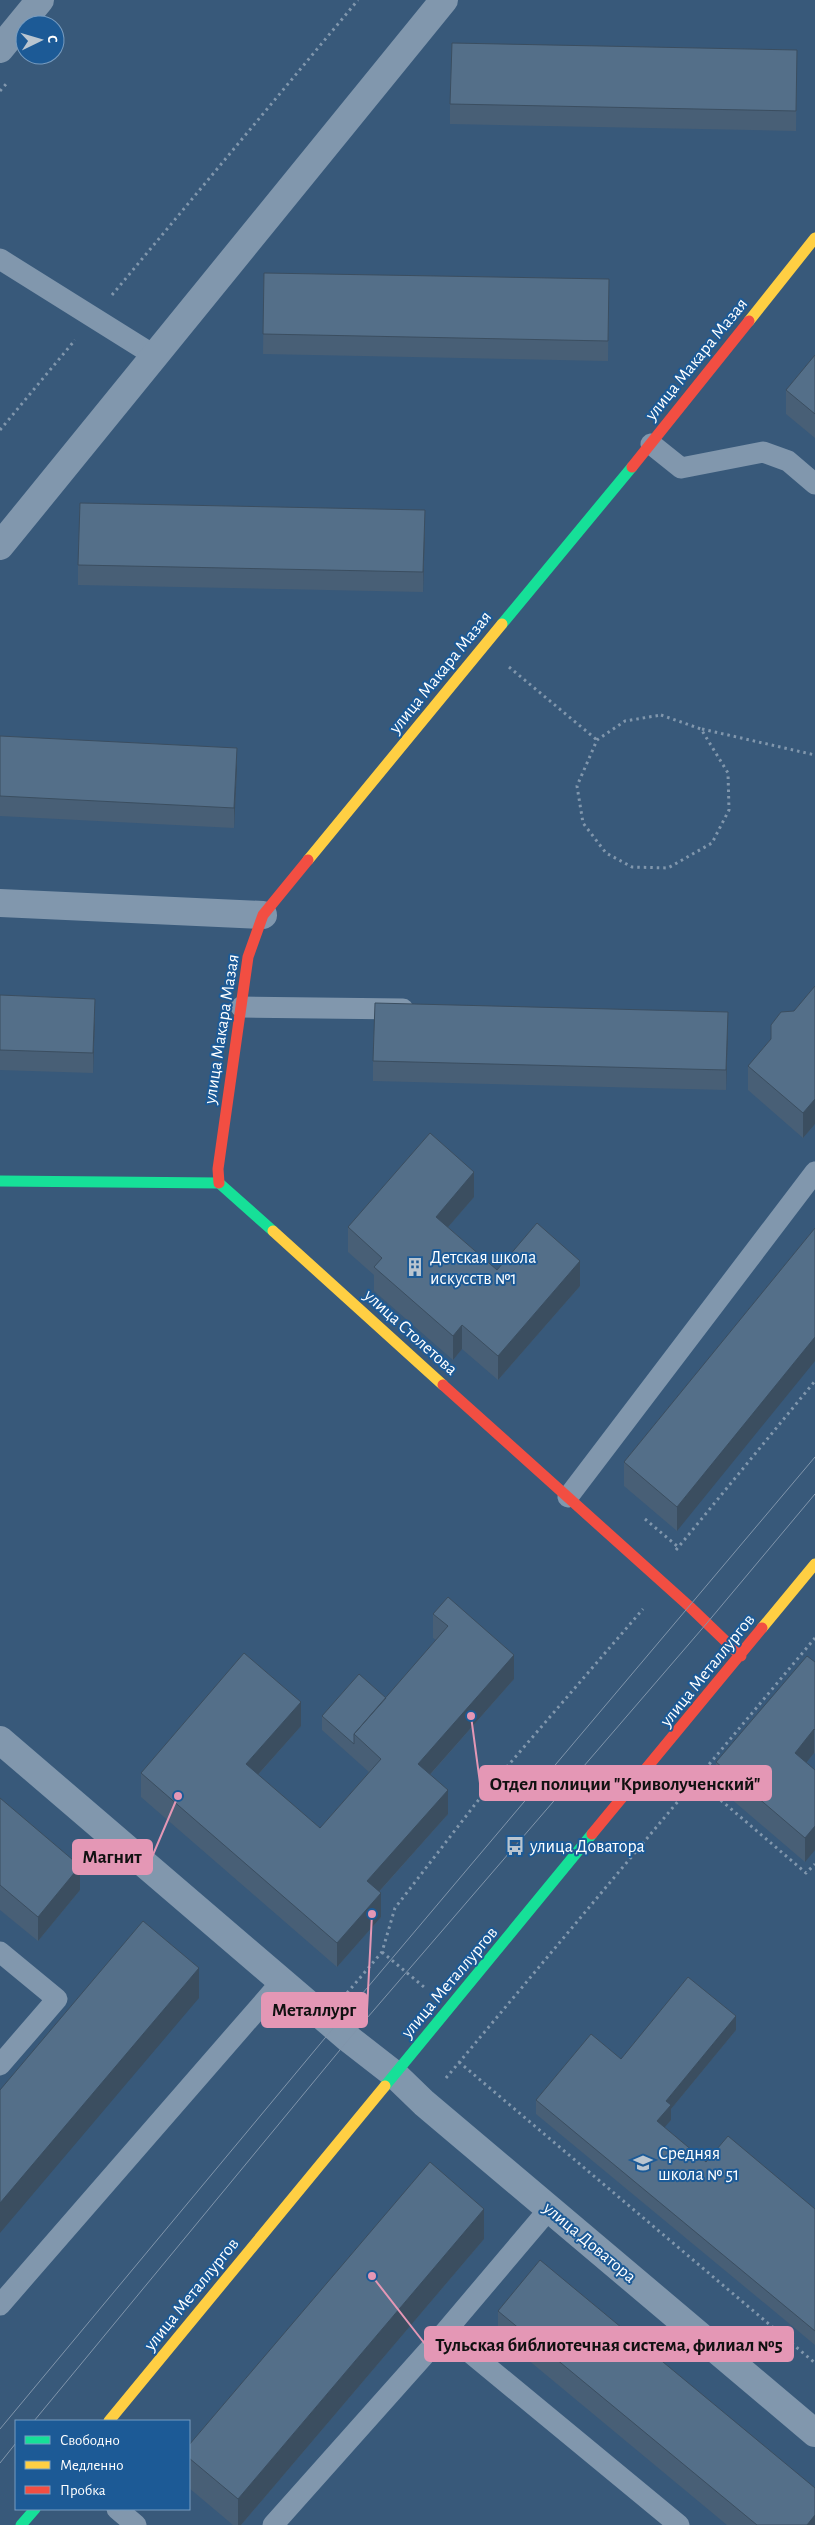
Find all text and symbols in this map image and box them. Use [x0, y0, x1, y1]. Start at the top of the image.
north arrow [15, 15, 65, 65]
text: С [45, 34, 59, 44]
street label: улица Макара Мазая [642, 295, 751, 425]
street label: улица Макара Мазая [386, 608, 495, 738]
street label: улица Макара Мазая [201, 953, 243, 1106]
place label: Детская школа искусств №1 [430, 1249, 536, 1288]
building icon: Детская школа искусств №1 [404, 1256, 426, 1278]
street label: улица Столетова [360, 1286, 460, 1379]
street label: улица Металлургов [656, 1611, 759, 1731]
callout: Отдел полиции "Криволученский" [480, 1766, 771, 1800]
text: Отдел полиции "Криволученский" [489, 1775, 761, 1794]
bus stop icon: улица Доватора [504, 1835, 526, 1857]
place label: улица Доватора [529, 1838, 645, 1856]
callout: Магнит [73, 1840, 152, 1874]
text: Магнит [82, 1848, 142, 1867]
street label: улица Металлургов [398, 1924, 501, 2042]
callout: Металлург [262, 1993, 367, 2027]
text: Металлург [272, 2001, 357, 2020]
place label: Средняя школа № 51 [658, 2145, 739, 2184]
school or university icon: Средняя школа № 51 [632, 2152, 654, 2174]
street label: улица Доватора [539, 2198, 639, 2287]
street label: улица Металлургов [140, 2235, 243, 2355]
callout: Тульская библиотечная система, филиал №5 [425, 2327, 793, 2361]
text: Тульская библиотечная система, филиал №5 [435, 2336, 783, 2355]
legend [15, 2420, 190, 2510]
text: Свободно [60, 2433, 120, 2448]
text: Медленно [60, 2458, 124, 2473]
text: Пробка [60, 2483, 106, 2498]

